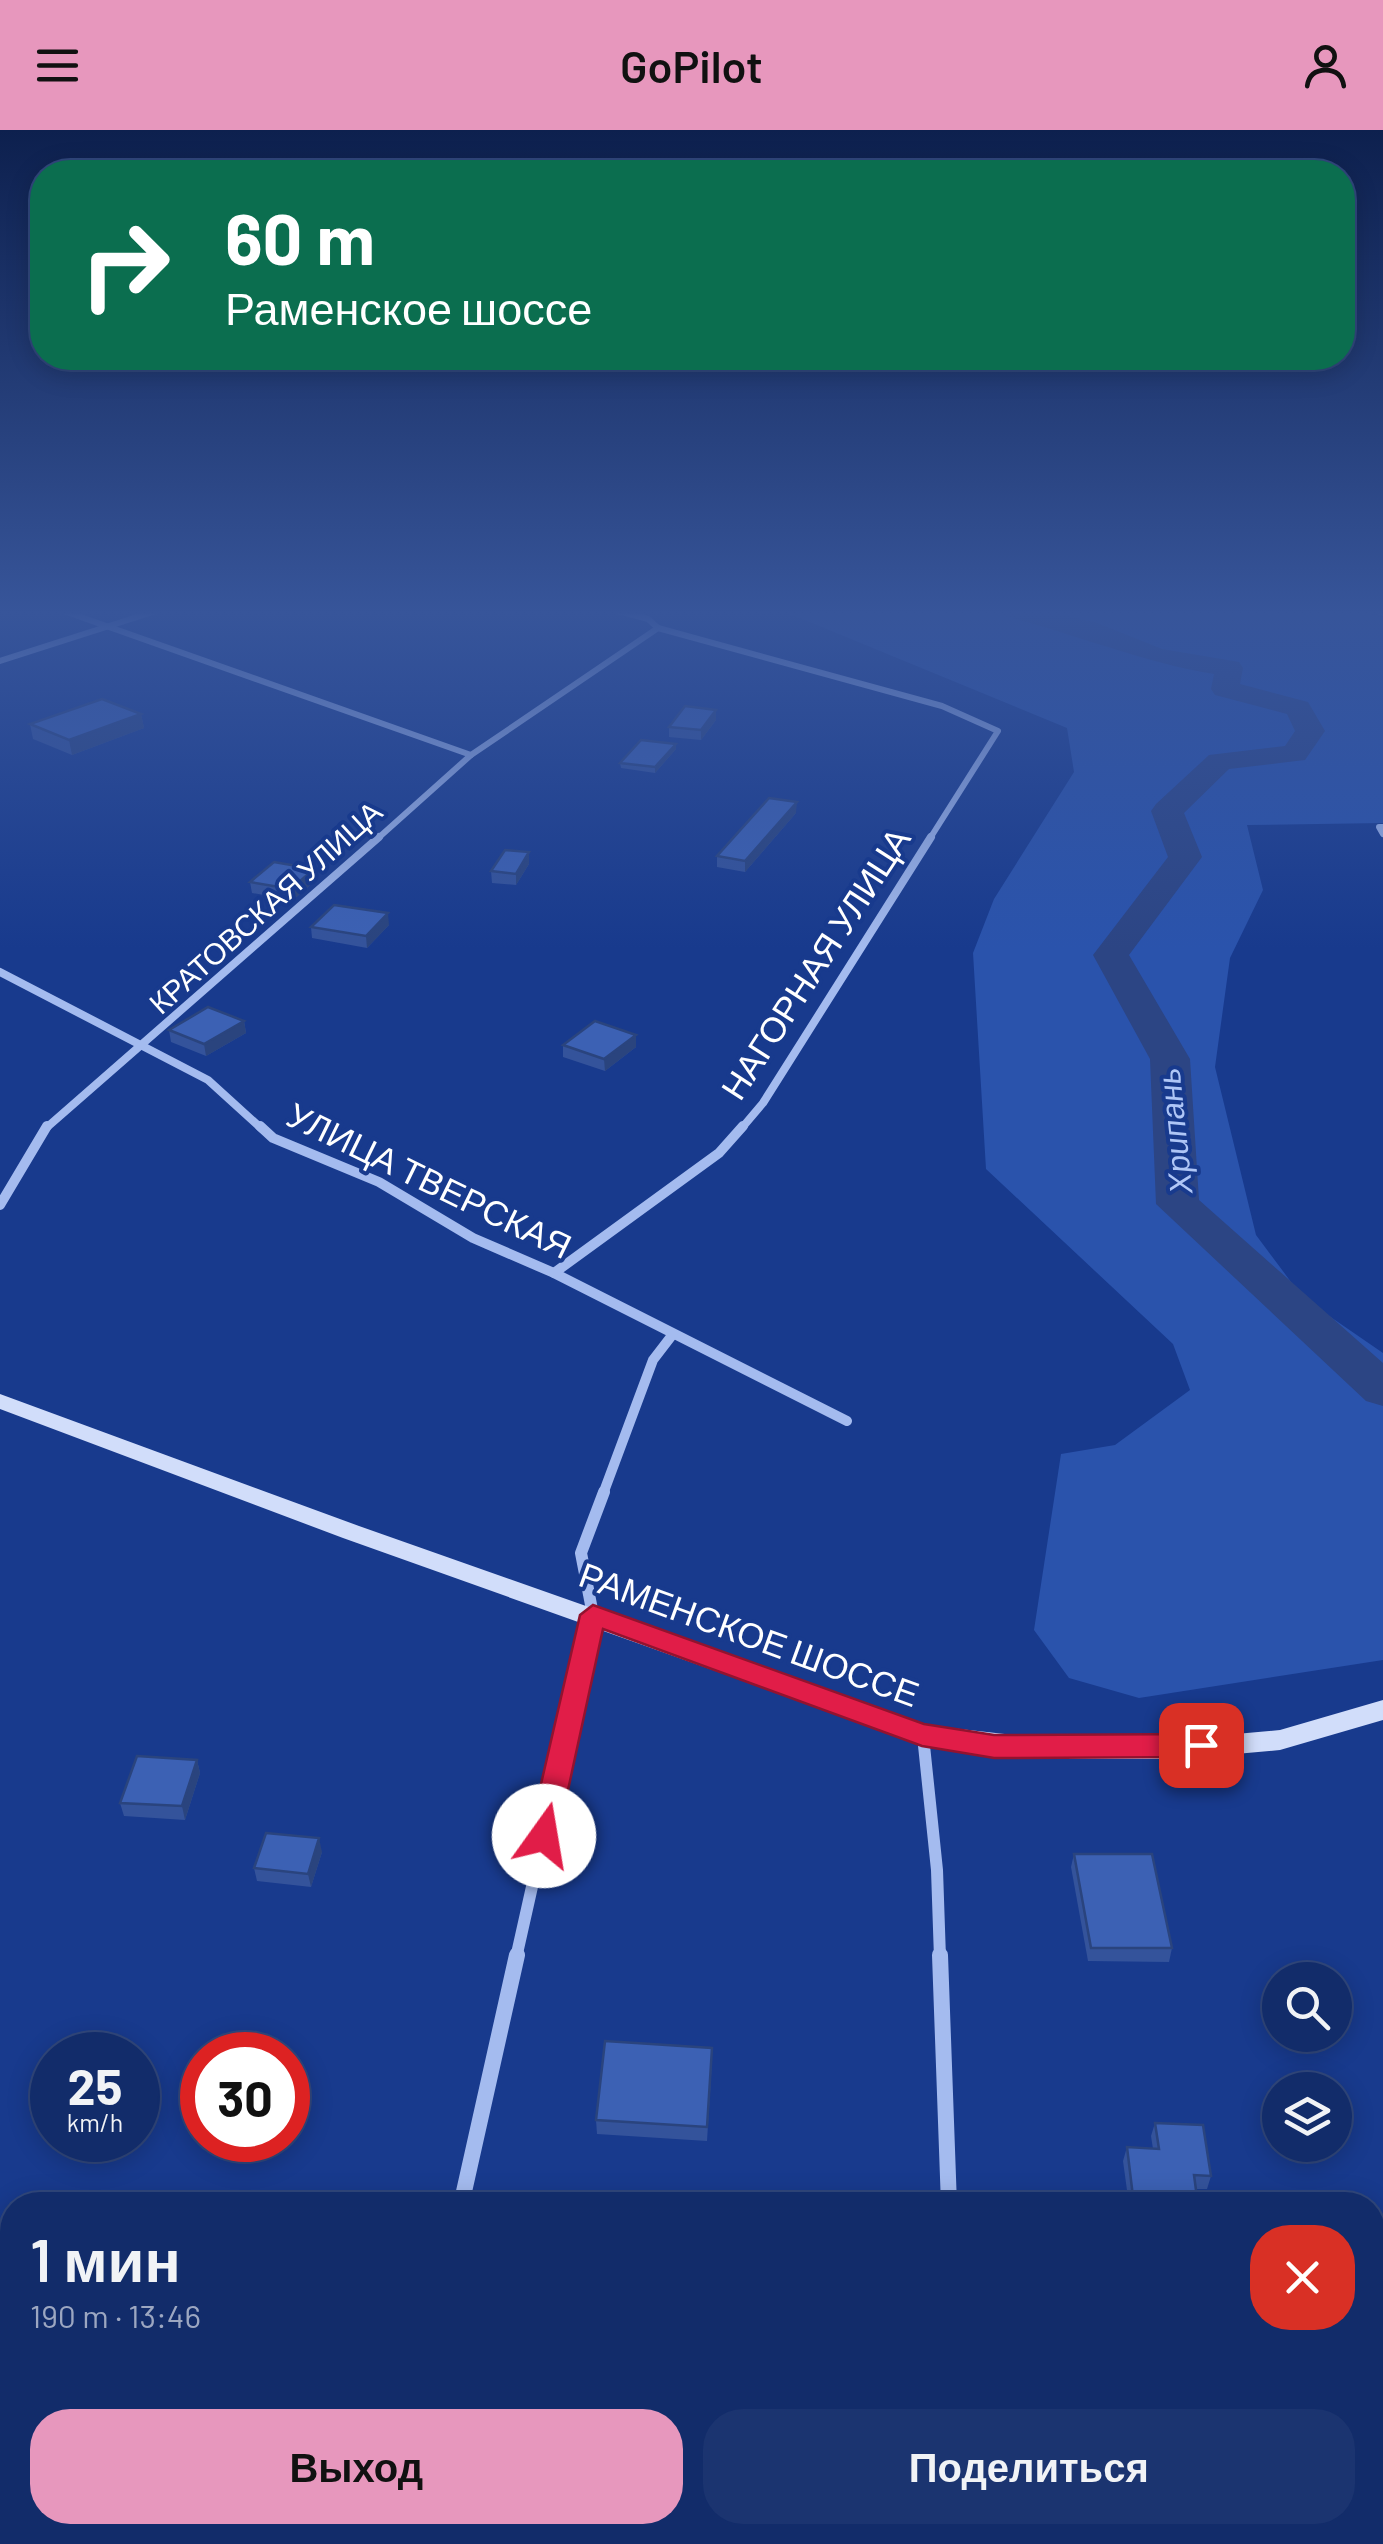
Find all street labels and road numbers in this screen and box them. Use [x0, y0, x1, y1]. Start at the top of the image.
street label: КРАТОВСКАЯ УЛИЦА [141, 792, 388, 1021]
street label: НАГОРНАЯ УЛИЦА [711, 819, 918, 1107]
street label: УЛИЦА ТВЕРСКАЯ [281, 1092, 579, 1266]
street label: РАМЕНСКОЕ ШОССЕ [574, 1552, 925, 1714]

